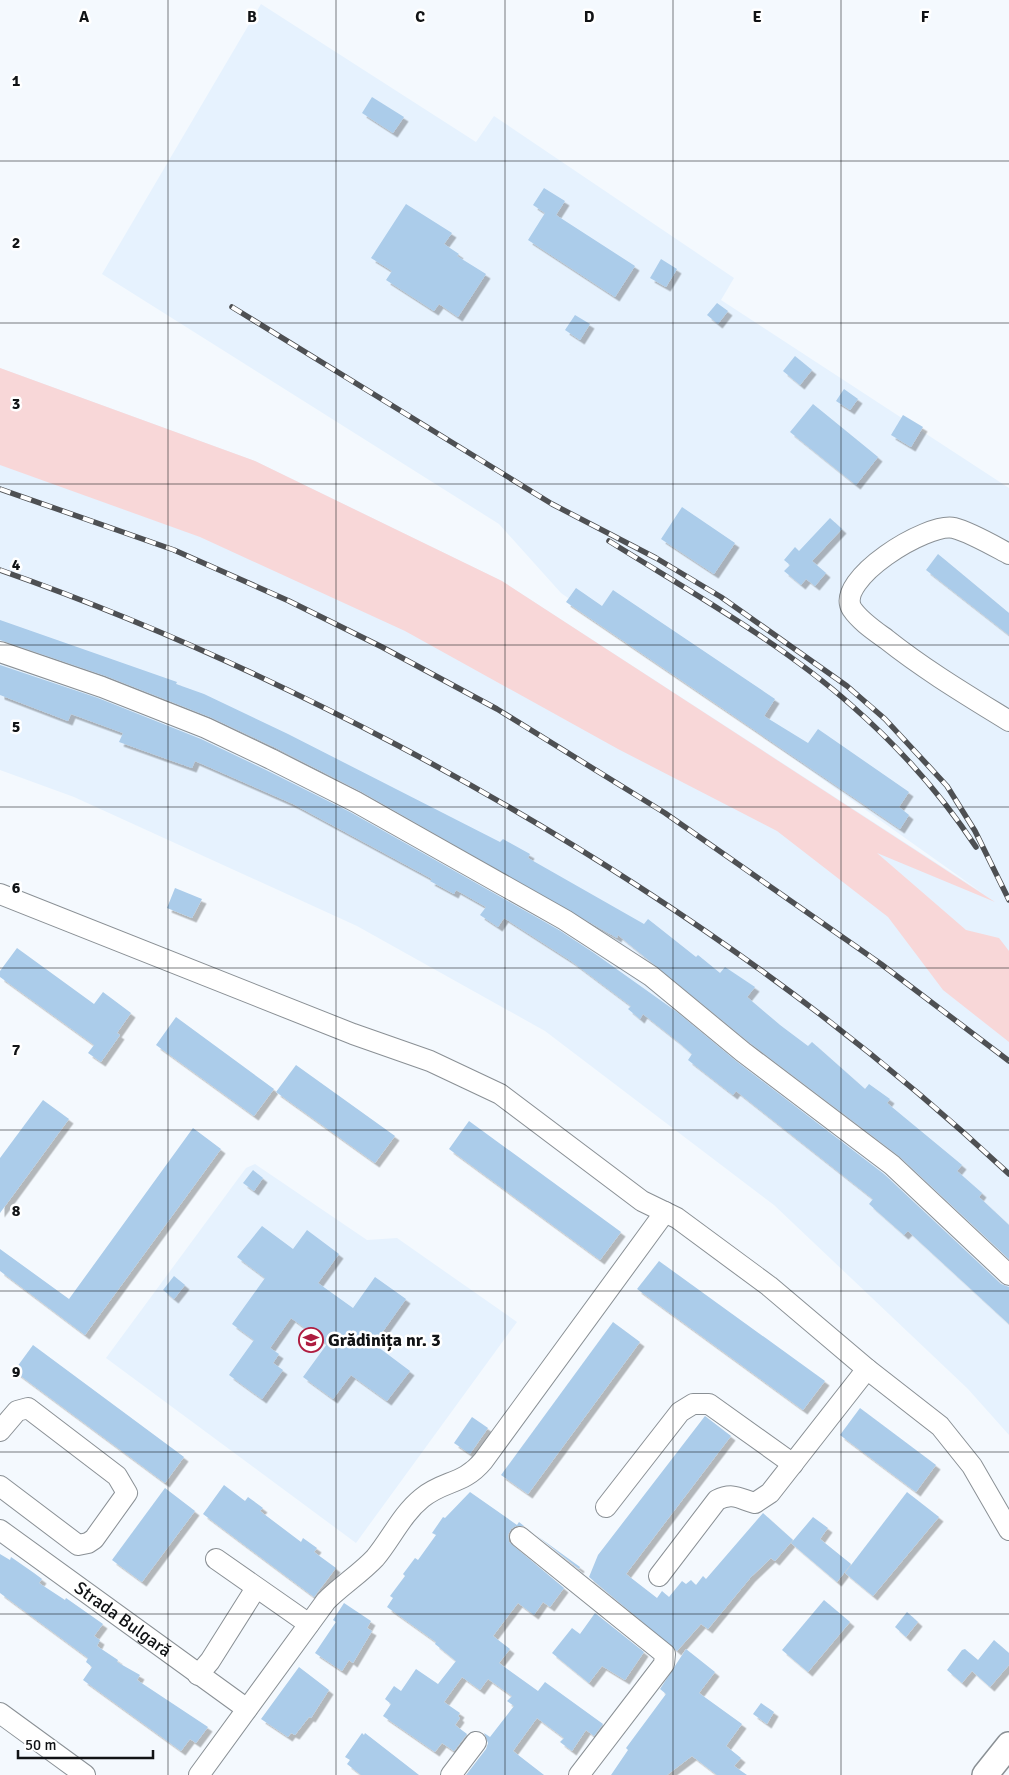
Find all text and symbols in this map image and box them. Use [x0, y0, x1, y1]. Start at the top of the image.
text: A [79, 7, 90, 27]
text: B [247, 7, 257, 27]
text: C [415, 7, 425, 27]
text: D [584, 7, 595, 27]
text: E [752, 7, 762, 27]
text: F [921, 7, 930, 27]
text: 1 [12, 71, 21, 91]
text: 2 [12, 233, 20, 253]
text: 3 [12, 394, 20, 414]
text: 4 [12, 555, 21, 575]
text: 5 [12, 717, 20, 737]
text: 6 [12, 878, 21, 898]
text: 7 [12, 1040, 21, 1060]
text: 8 [12, 1201, 21, 1221]
school or university icon: Grădinița nr. 3 [298, 1327, 324, 1353]
place label: Grădinița nr. 3 [328, 1329, 441, 1352]
text: 9 [12, 1362, 21, 1382]
street label: Strada Bulgară [70, 1577, 176, 1662]
scale bar [18, 1728, 152, 1760]
text: 50 m [25, 1736, 56, 1754]

